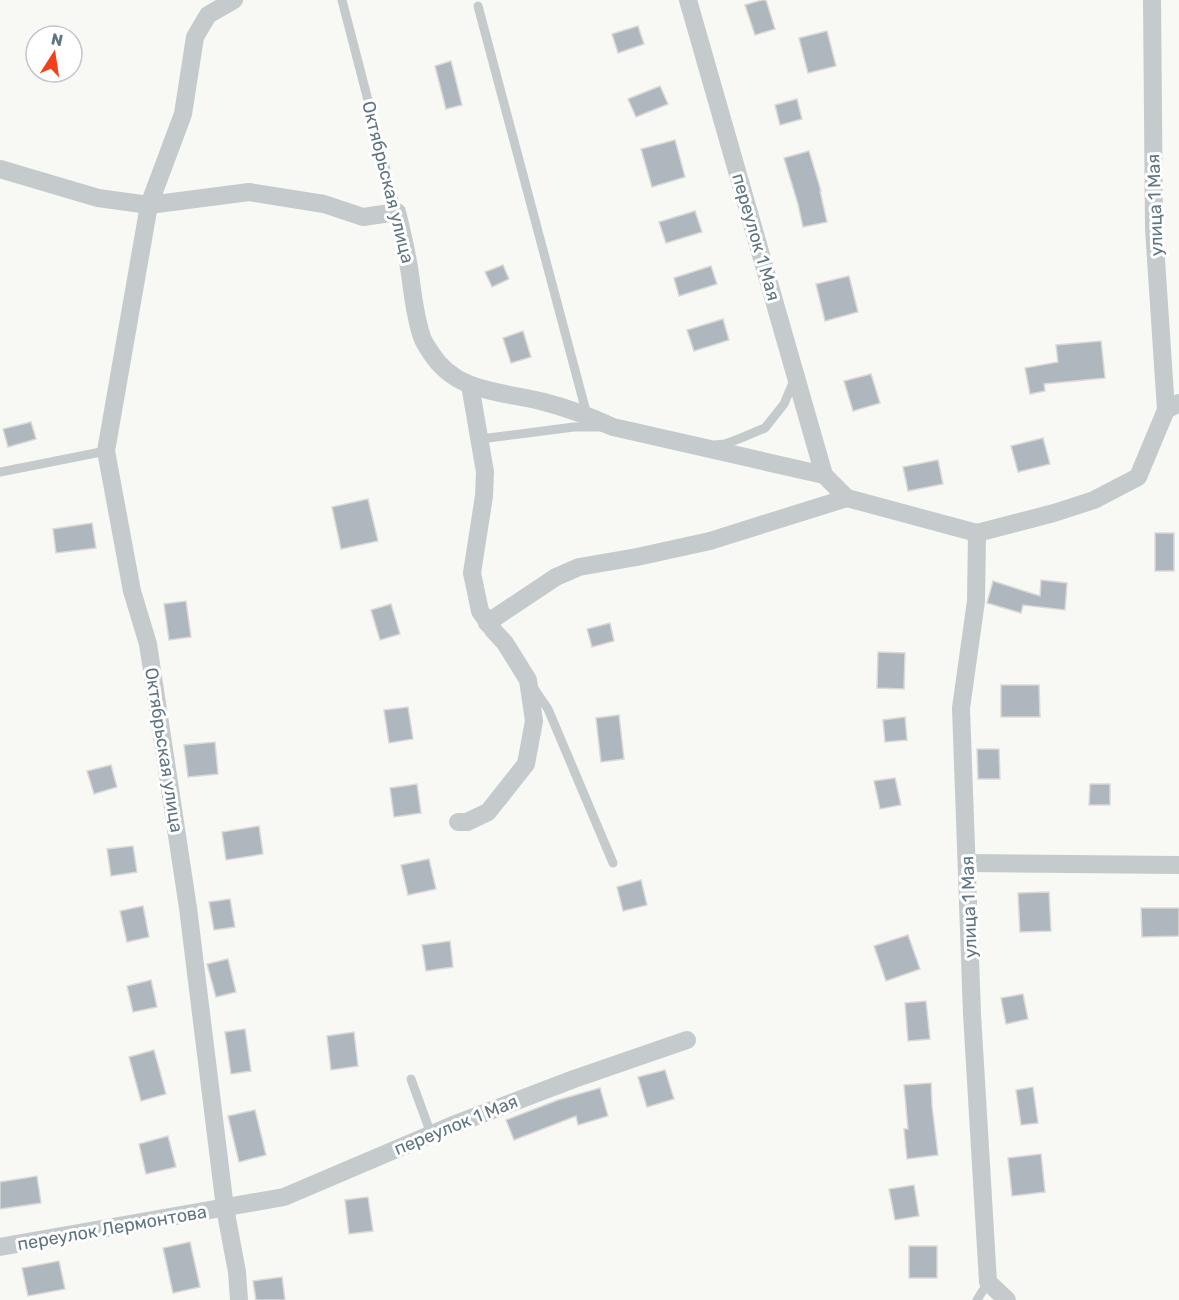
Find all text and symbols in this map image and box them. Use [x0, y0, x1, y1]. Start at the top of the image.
north arrow [24, 24, 84, 84]
text: N [49, 29, 65, 50]
street label: Октябрьская улица [357, 99, 419, 265]
street label: улица 1 Мая [1142, 153, 1168, 257]
street label: переулок 1 Мая [727, 171, 785, 303]
street label: Октябрьская улица [140, 666, 188, 834]
street label: улица 1 Мая [956, 855, 982, 959]
street label: переулок 1 Мая [391, 1090, 521, 1160]
street label: переулок Лермонтова [16, 1200, 208, 1256]

